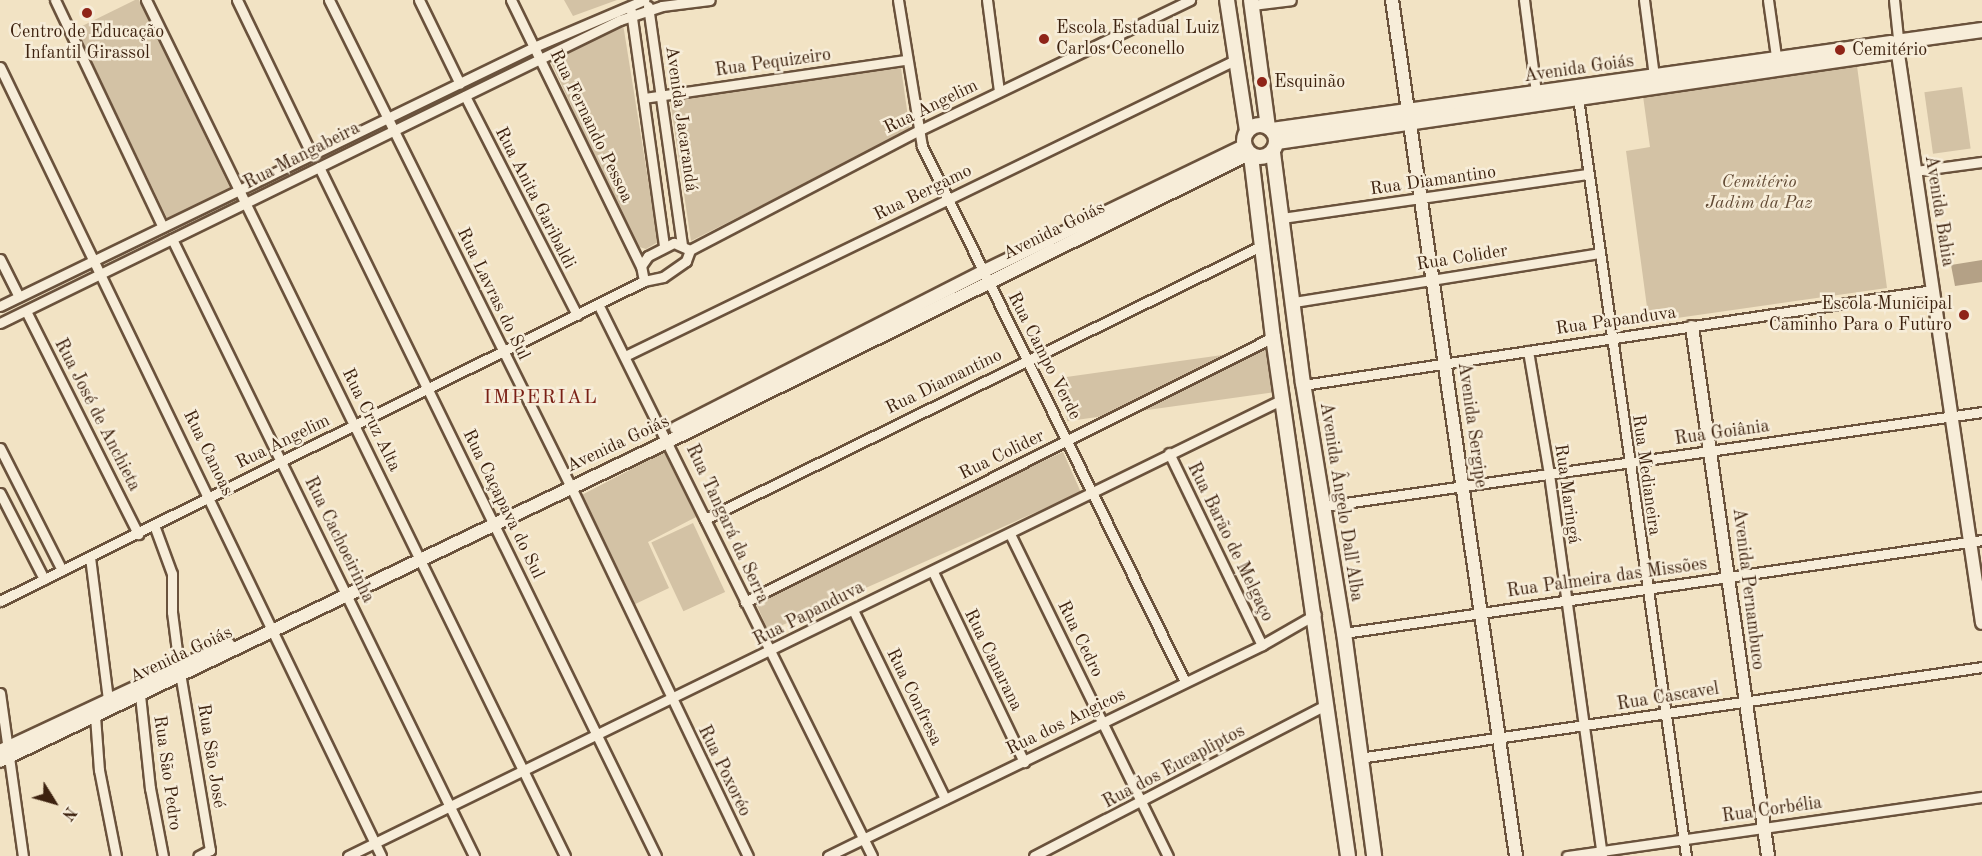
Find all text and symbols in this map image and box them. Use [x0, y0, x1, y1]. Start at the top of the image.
marker: Centro de Educação Infantil Girassol [80, 6, 94, 20]
place label: Escola Estadual Luiz Carlos Ceconello [1056, 18, 1219, 60]
place label: Centro de Educação Infantil Girassol [10, 22, 164, 64]
marker: Escola Estadual Luiz Carlos Ceconello [1037, 32, 1051, 46]
place label: Cemitério [1852, 39, 1927, 61]
marker: Cemitério [1833, 43, 1847, 57]
street label: Rua Pequizeiro [714, 44, 832, 82]
street label: Avenida Jacarandá [660, 45, 702, 193]
street label: Rua Fernando Pessoa [545, 46, 637, 206]
street label: Avenida Goiás [1523, 51, 1635, 87]
place label: Esquinão [1274, 71, 1345, 93]
street label: Rua Angelim [880, 75, 982, 139]
marker: Esquinão [1255, 75, 1269, 89]
street label: Rua Mangabeira [240, 117, 364, 195]
street label: Rua Anita Garibaldi [490, 123, 580, 273]
street label: Avenida Bahia [1920, 154, 1958, 268]
street label: Rua Bergamo [870, 160, 976, 226]
street label: Rua Diamantino [1369, 161, 1497, 201]
park label: Cemitério Jadim da Paz [1705, 172, 1813, 214]
street label: Avenida Goiás [999, 197, 1109, 265]
street label: Rua Lavras do Sul [452, 224, 534, 364]
street label: Rua Colider [1415, 240, 1509, 276]
street label: Rua Campo Verde [1002, 289, 1086, 423]
place label: Escola Municipal Caminho Para o Futuro [1769, 294, 1952, 336]
street label: Rua Papanduva [1554, 302, 1678, 340]
marker: Escola Municipal Caminho Para o Futuro [1957, 308, 1971, 322]
street label: Rua José de Anchieta [49, 335, 145, 495]
street label: Rua Diamantino [882, 344, 1006, 420]
street label: Avenida Sergipe [1453, 361, 1491, 489]
street label: Rua Cruz Alta [337, 365, 405, 475]
district label: IMPERIAL [484, 386, 598, 410]
street label: Avenida Ângelo Dall'Alba [1315, 401, 1367, 603]
street label: Rua Canoas [178, 407, 238, 499]
street label: Rua Angelim [232, 410, 334, 474]
street label: Avenida Goiás [563, 411, 673, 477]
street label: Rua Medianeira [1627, 413, 1665, 537]
street label: Rua Goiânia [1673, 416, 1771, 450]
street label: Rua Colider [956, 425, 1048, 485]
street label: Rua Caçapava do Sul [457, 426, 549, 582]
street label: Rua Tangará da Serra [681, 441, 773, 607]
street label: Rua Maringá [1549, 442, 1585, 546]
street label: Rua Barão de Melgaço [1182, 459, 1278, 625]
street label: Rua Cachoeirinha [299, 473, 379, 607]
street label: Avenida Pernambuco [1727, 507, 1769, 671]
street label: Rua Palmeira das Missões [1505, 553, 1709, 603]
street label: Rua Papanduva [750, 577, 868, 651]
street label: Rua Cedro [1052, 597, 1108, 681]
street label: Rua Canarana [959, 605, 1027, 715]
street label: Avenida Goiás [126, 622, 236, 688]
street label: Rua Confresa [881, 645, 947, 749]
street label: Rua Cascavel [1615, 678, 1721, 716]
street label: Rua dos Angicos [1003, 684, 1129, 760]
street label: Rua São José [192, 702, 230, 810]
street label: Rua São Pedro [148, 714, 186, 832]
street label: Rua dos Eucapliptos [1099, 720, 1249, 814]
street label: Rua Poxoréo [693, 722, 755, 820]
north arrow [24, 772, 84, 832]
street label: Rua Corbélia [1721, 792, 1823, 828]
text: N [58, 803, 78, 823]

